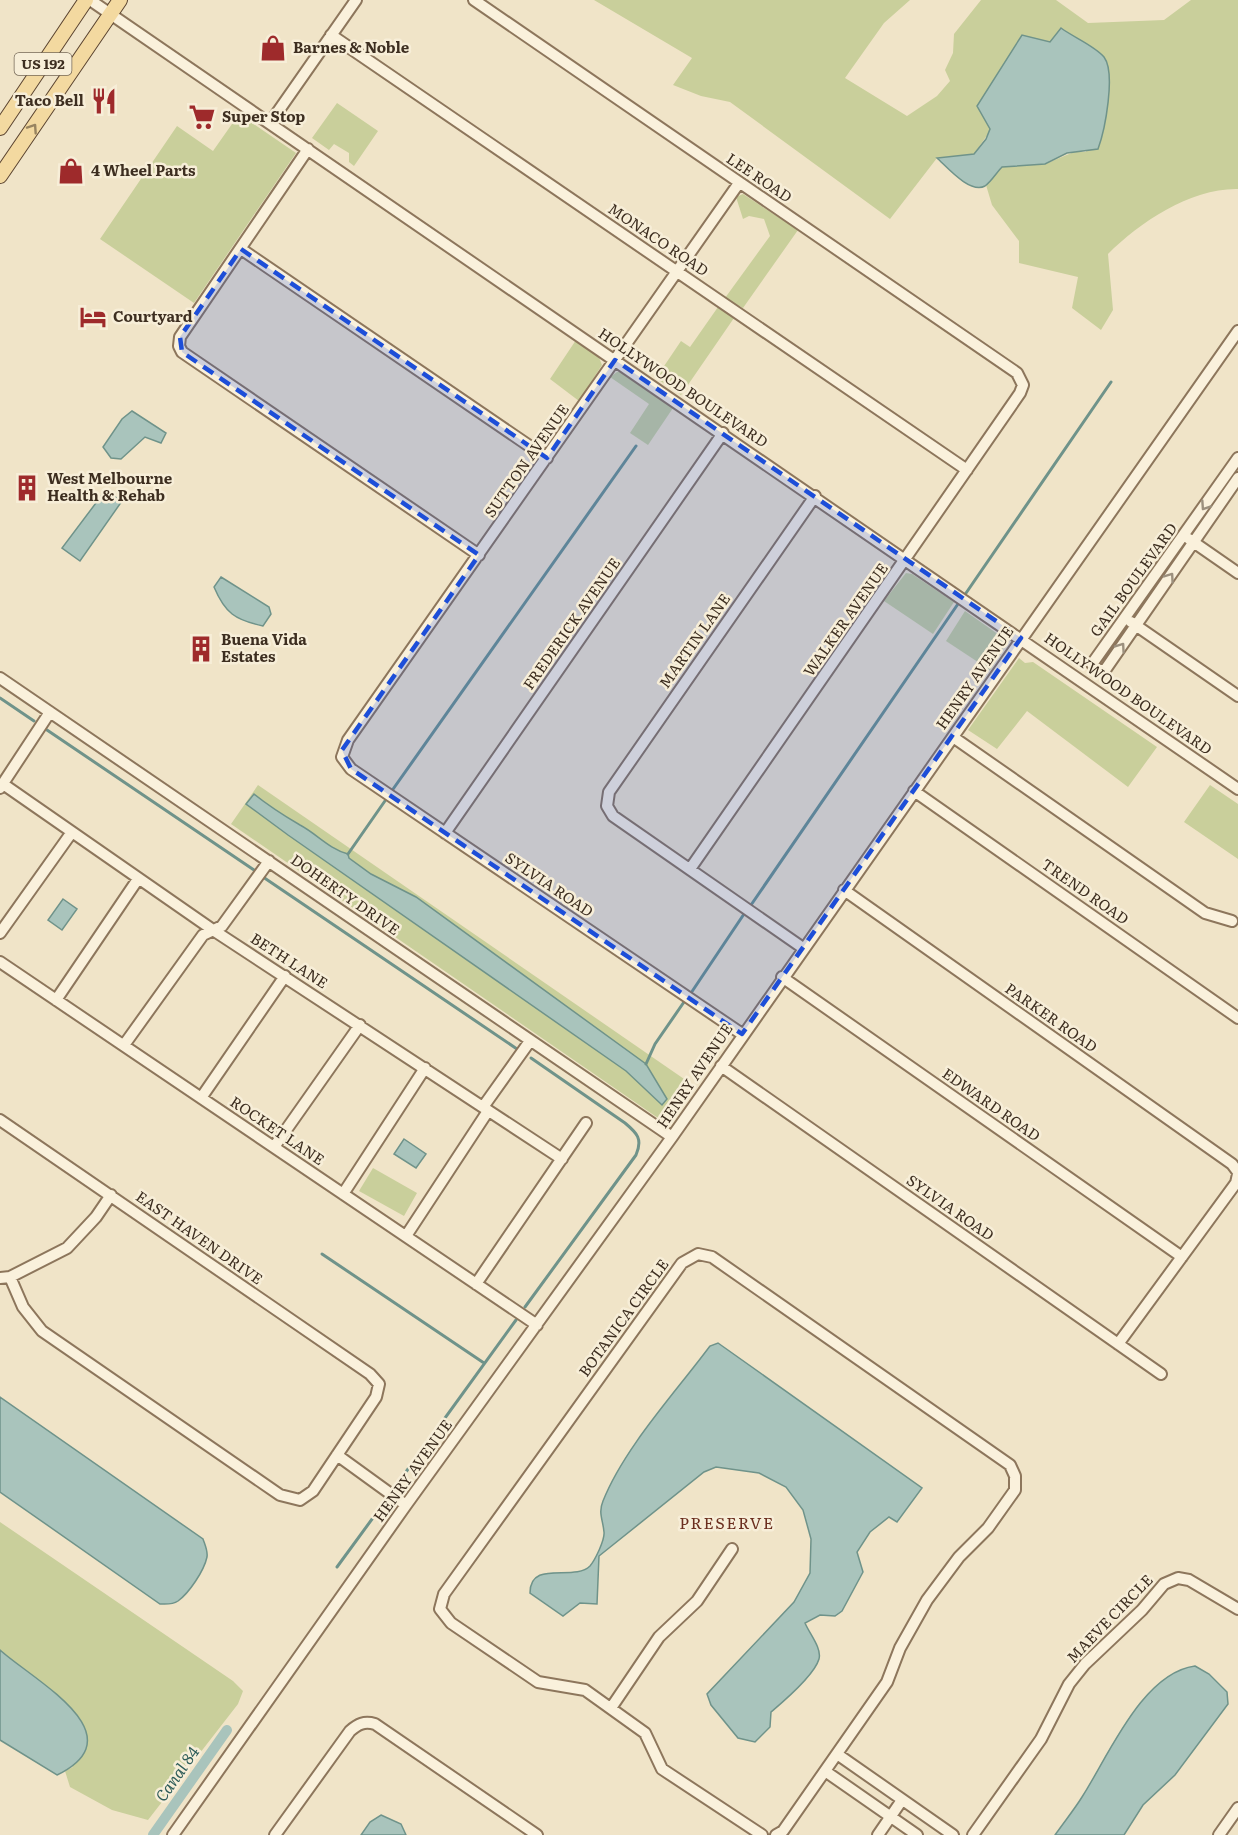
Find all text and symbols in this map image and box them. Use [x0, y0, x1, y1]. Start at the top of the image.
shop icon: Barnes & Noble [258, 33, 288, 63]
place label: Barnes & Noble [293, 35, 410, 58]
road number: US 192 [15, 53, 72, 75]
restaurant icon: Taco Bell [89, 86, 119, 116]
place label: Taco Bell [15, 88, 85, 111]
supermarket icon: Super Stop [187, 102, 217, 132]
place label: Super Stop [222, 104, 305, 127]
one-way arrow [26, 123, 37, 134]
street label: LEE ROAD [722, 146, 797, 207]
shop icon: 4 Wheel Parts [56, 156, 86, 186]
place label: 4 Wheel Parts [91, 158, 196, 181]
street label: MONACO ROAD [604, 197, 714, 281]
hotel icon: Courtyard [78, 302, 108, 332]
place label: Courtyard [113, 304, 193, 327]
street label: HOLLYWOOD BOULEVARD [594, 321, 773, 452]
street label: SUTTON AVENUE [478, 399, 574, 522]
place label: West Melbourne Health & Rehab [47, 466, 173, 506]
building icon: West Melbourne Health & Rehab [12, 473, 42, 503]
one-way arrow [1201, 499, 1212, 510]
street label: GAIL BOULEVARD [1084, 517, 1182, 641]
street label: FREDERICK AVENUE [516, 552, 625, 694]
street label: WALKER AVENUE [797, 558, 893, 681]
one-way arrow [1163, 573, 1174, 584]
street label: MARTIN LANE [652, 588, 735, 692]
street label: HENRY AVENUE [929, 621, 1018, 734]
street label: HOLLYWOOD BOULEVARD [1040, 626, 1218, 760]
place label: Buena Vida Estates [221, 627, 307, 667]
building icon: Buena Vida Estates [186, 634, 216, 664]
one-way arrow [1114, 642, 1125, 653]
street label: SYLVIA ROAD [501, 846, 599, 922]
street label: DOHERTY DRIVE [287, 847, 405, 940]
street label: TREND ROAD [1037, 852, 1134, 929]
street label: BETH LANE [247, 926, 333, 993]
street label: PARKER ROAD [1001, 976, 1103, 1057]
street label: HENRY AVENUE [650, 1018, 737, 1132]
street label: EDWARD ROAD [938, 1061, 1046, 1146]
street label: ROCKET LANE [226, 1090, 330, 1170]
street label: SYLVIA ROAD [902, 1168, 999, 1246]
street label: EAST HAVEN DRIVE [132, 1184, 268, 1289]
street label: BOTANICA CIRCLE [572, 1253, 673, 1381]
street label: HENRY AVENUE [367, 1414, 457, 1526]
district label: PRESERVE [679, 1510, 775, 1534]
street label: MAEVE CIRCLE [1060, 1568, 1157, 1668]
water label: Canal 84 [148, 1741, 204, 1806]

